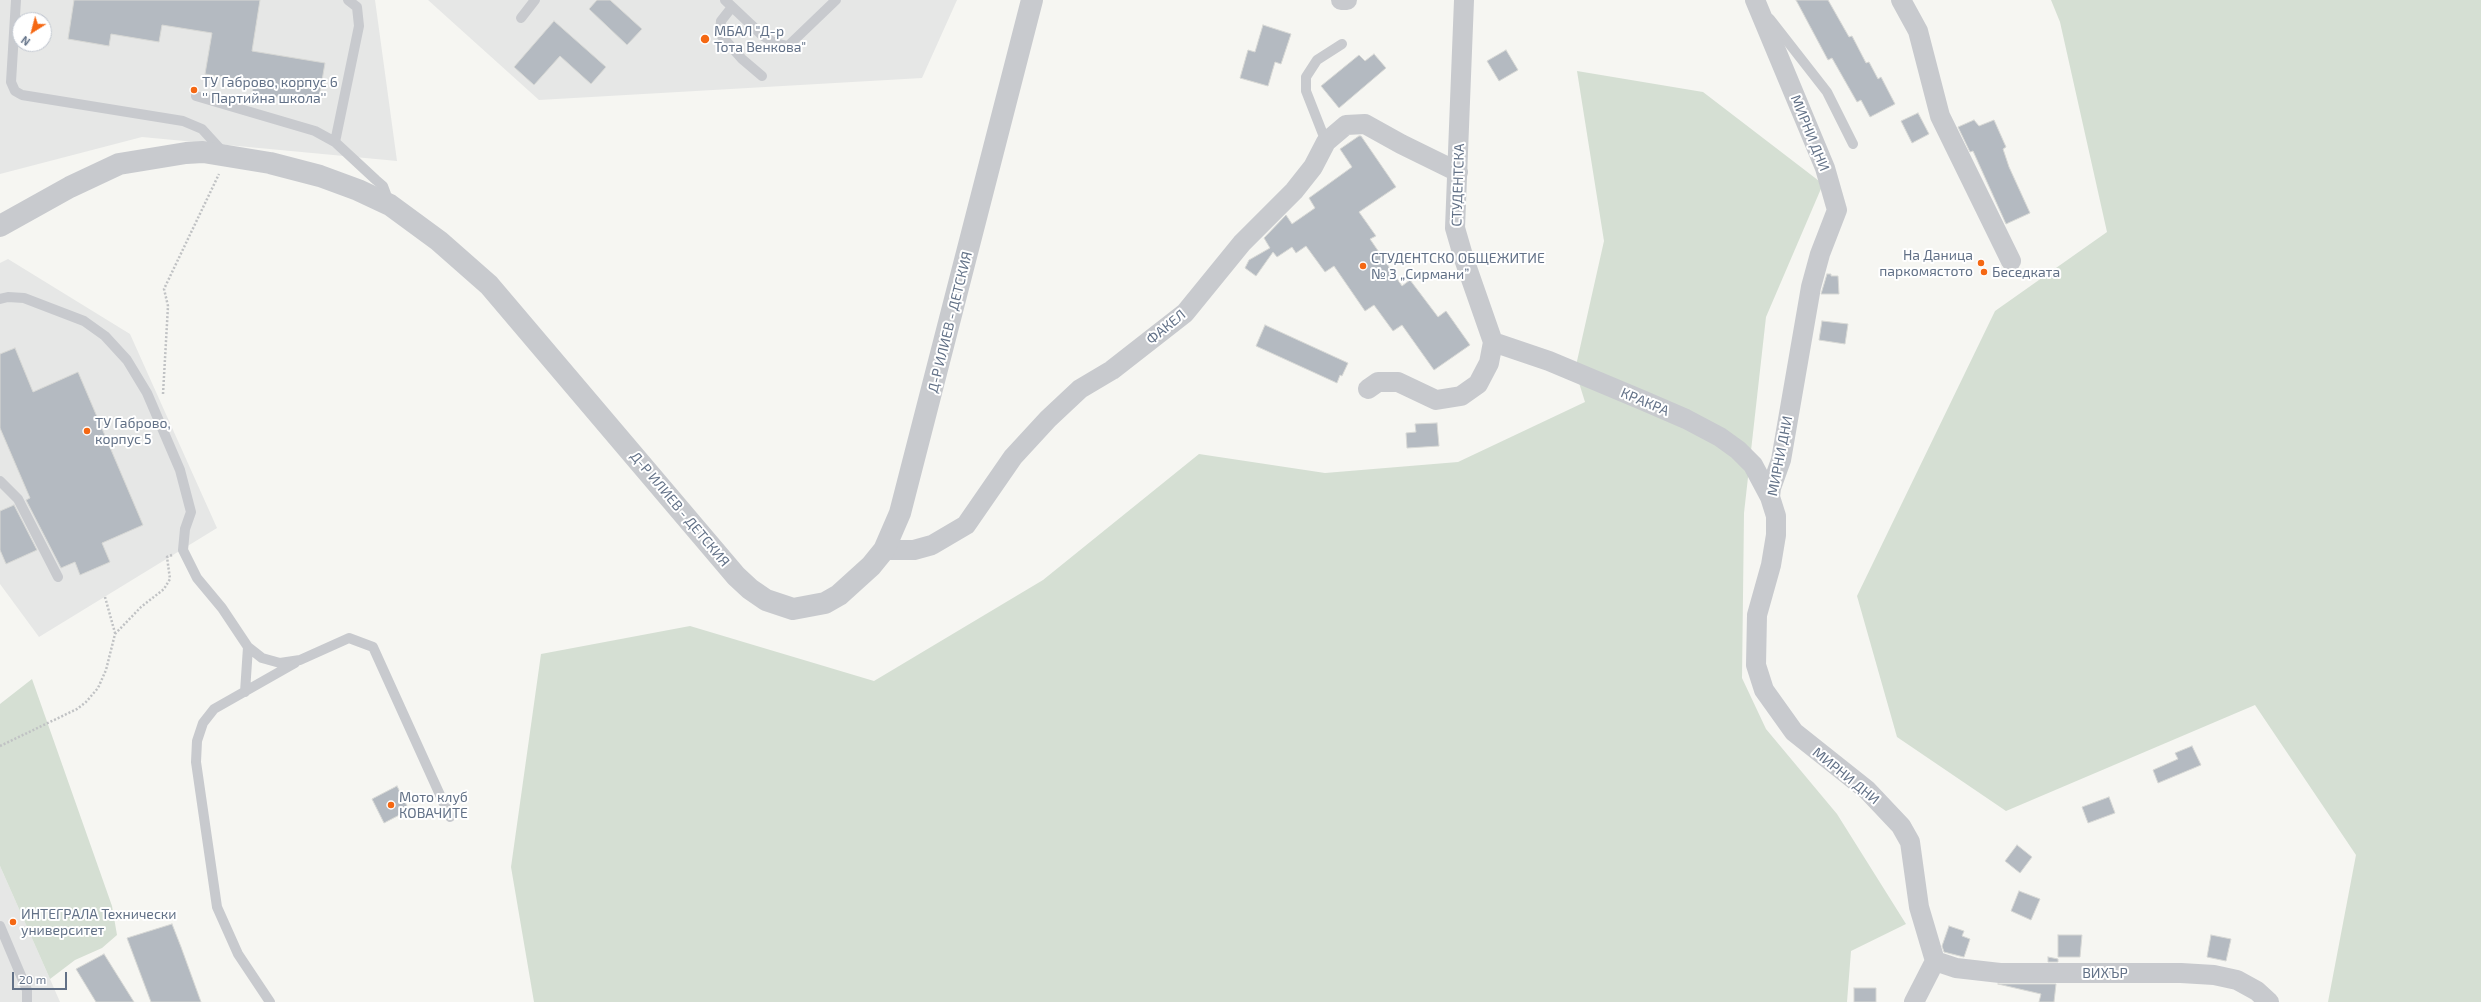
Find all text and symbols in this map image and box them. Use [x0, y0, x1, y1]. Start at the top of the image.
north arrow [12, 12, 52, 52]
place label: МБАЛ "Д-р Тота Венкова" [714, 23, 806, 56]
marker: МБАЛ "Д-р Тота Венкова" [699, 33, 711, 45]
text: N [18, 34, 32, 49]
place label: ТУ Габрово, корпус 6 '' Партийна школа'' [202, 74, 338, 106]
marker: ТУ Габрово, корпус 6 '' Партийна школа'' [189, 85, 199, 95]
street label: МИРНИ ДНИ [1787, 92, 1833, 174]
street label: СТУДЕНТСКА [1448, 143, 1468, 227]
place label: На Даница паркомястото [1879, 247, 1973, 280]
street label: Д-Р ИЛИЕВ - ДЕТСКИЯ [924, 250, 976, 394]
place label: СТУДЕНТСКО ОБЩЕЖИТИЕ № 3 „Сирмани” [1371, 250, 1545, 282]
marker: На Даница паркомястото [1976, 258, 1986, 268]
marker: СТУДЕНТСКО ОБЩЕЖИТИЕ № 3 „Сирмани” [1358, 261, 1368, 271]
place label: Беседката [1992, 264, 2060, 280]
marker: Беседката [1979, 267, 1989, 277]
street label: ФАКЕЛ [1143, 306, 1189, 348]
street label: КРАКРА [1618, 384, 1672, 420]
place label: ТУ Габрово, корпус 5 [95, 415, 171, 448]
street label: МИРНИ ДНИ [1764, 415, 1796, 497]
marker: ТУ Габрово, корпус 5 [82, 426, 92, 436]
street label: Д-Р ИЛИЕВ - ДЕТСКИЯ [627, 448, 733, 570]
street label: МИРНИ ДНИ [1809, 744, 1883, 808]
place label: Мото клуб КОВАЧИТЕ [399, 789, 468, 822]
marker: Мото клуб КОВАЧИТЕ [386, 800, 396, 810]
place label: ИНТЕГРАЛА Технически университет [21, 906, 177, 938]
marker: ИНТЕГРАЛА Технически университет [8, 917, 18, 927]
scale bar [14, 964, 69, 990]
street label: ВИХЪР [2082, 965, 2128, 981]
text: 20 m [19, 972, 46, 986]

